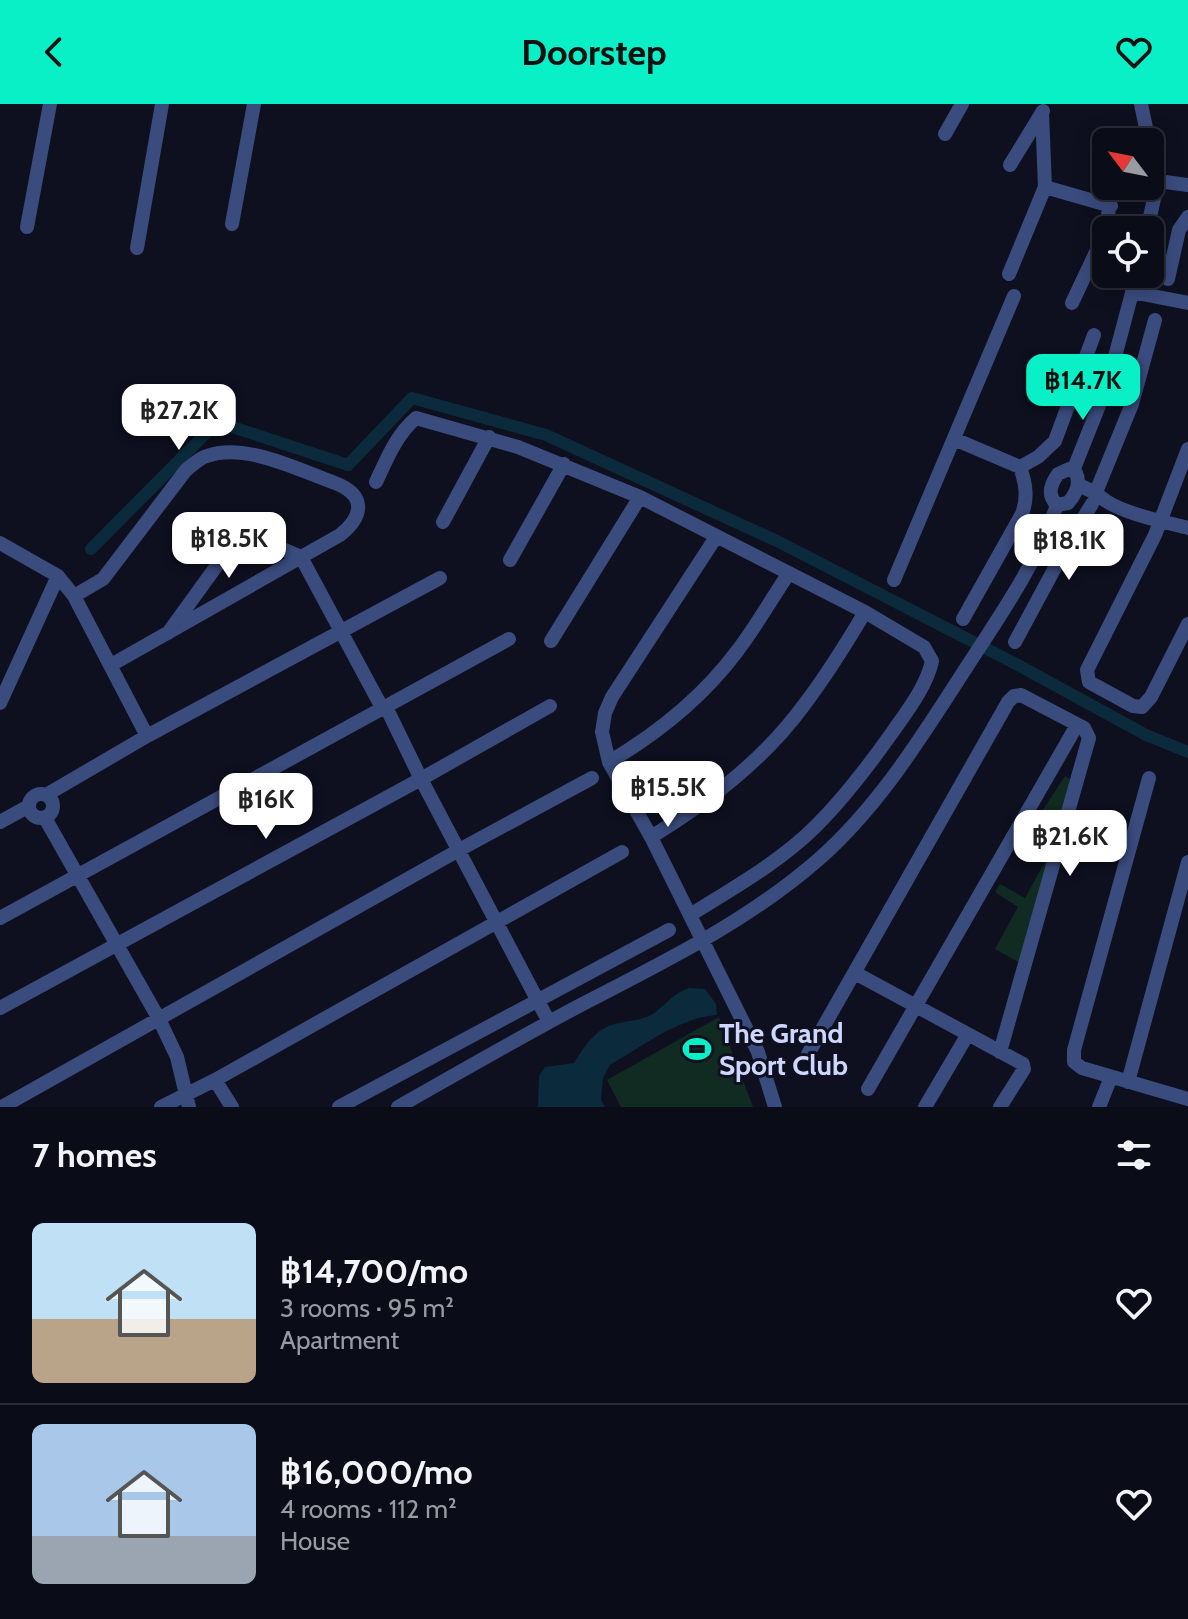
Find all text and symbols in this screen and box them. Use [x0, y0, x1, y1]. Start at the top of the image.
icon: back [32, 30, 76, 74]
text: Doorstep [521, 30, 667, 74]
icon: heart [1112, 30, 1156, 74]
north arrow [1092, 128, 1164, 200]
map controls [1092, 128, 1164, 288]
button: locate [1092, 216, 1164, 288]
pin: ฿14.7K [1018, 354, 1148, 422]
text: ฿14.7K [1044, 364, 1122, 396]
pin: ฿27.2K [114, 384, 244, 452]
text: ฿27.2K [140, 394, 218, 426]
pin: ฿18.5K [164, 512, 294, 580]
pin: ฿18.1K [1004, 514, 1134, 582]
text: ฿18.5K [190, 522, 268, 554]
text: ฿18.1K [1032, 524, 1106, 556]
pin: ฿15.5K [603, 761, 733, 829]
text: ฿15.5K [630, 771, 706, 803]
pin: ฿16K [219, 773, 313, 841]
text: ฿16K [237, 783, 295, 815]
pin: ฿21.6K [1005, 810, 1135, 878]
text: ฿21.6K [1032, 820, 1108, 852]
place label: The Grand Sport Club [719, 1016, 848, 1082]
sports icon: The Grand Sport Club [682, 1034, 712, 1064]
icon: filters [1112, 1133, 1156, 1177]
text: 7 homes [32, 1134, 157, 1176]
text: ฿14,700/mo [280, 1250, 468, 1292]
icon: home [96, 1255, 192, 1351]
icon: heart [1112, 1281, 1156, 1325]
text: 3 rooms · 95 m² [280, 1292, 454, 1324]
text: Apartment [280, 1324, 399, 1356]
text: ฿16,000/mo [280, 1451, 473, 1493]
icon: home [96, 1456, 192, 1552]
icon: heart [1112, 1482, 1156, 1526]
text: 4 rooms · 112 m² [280, 1493, 457, 1525]
text: House [280, 1525, 350, 1557]

